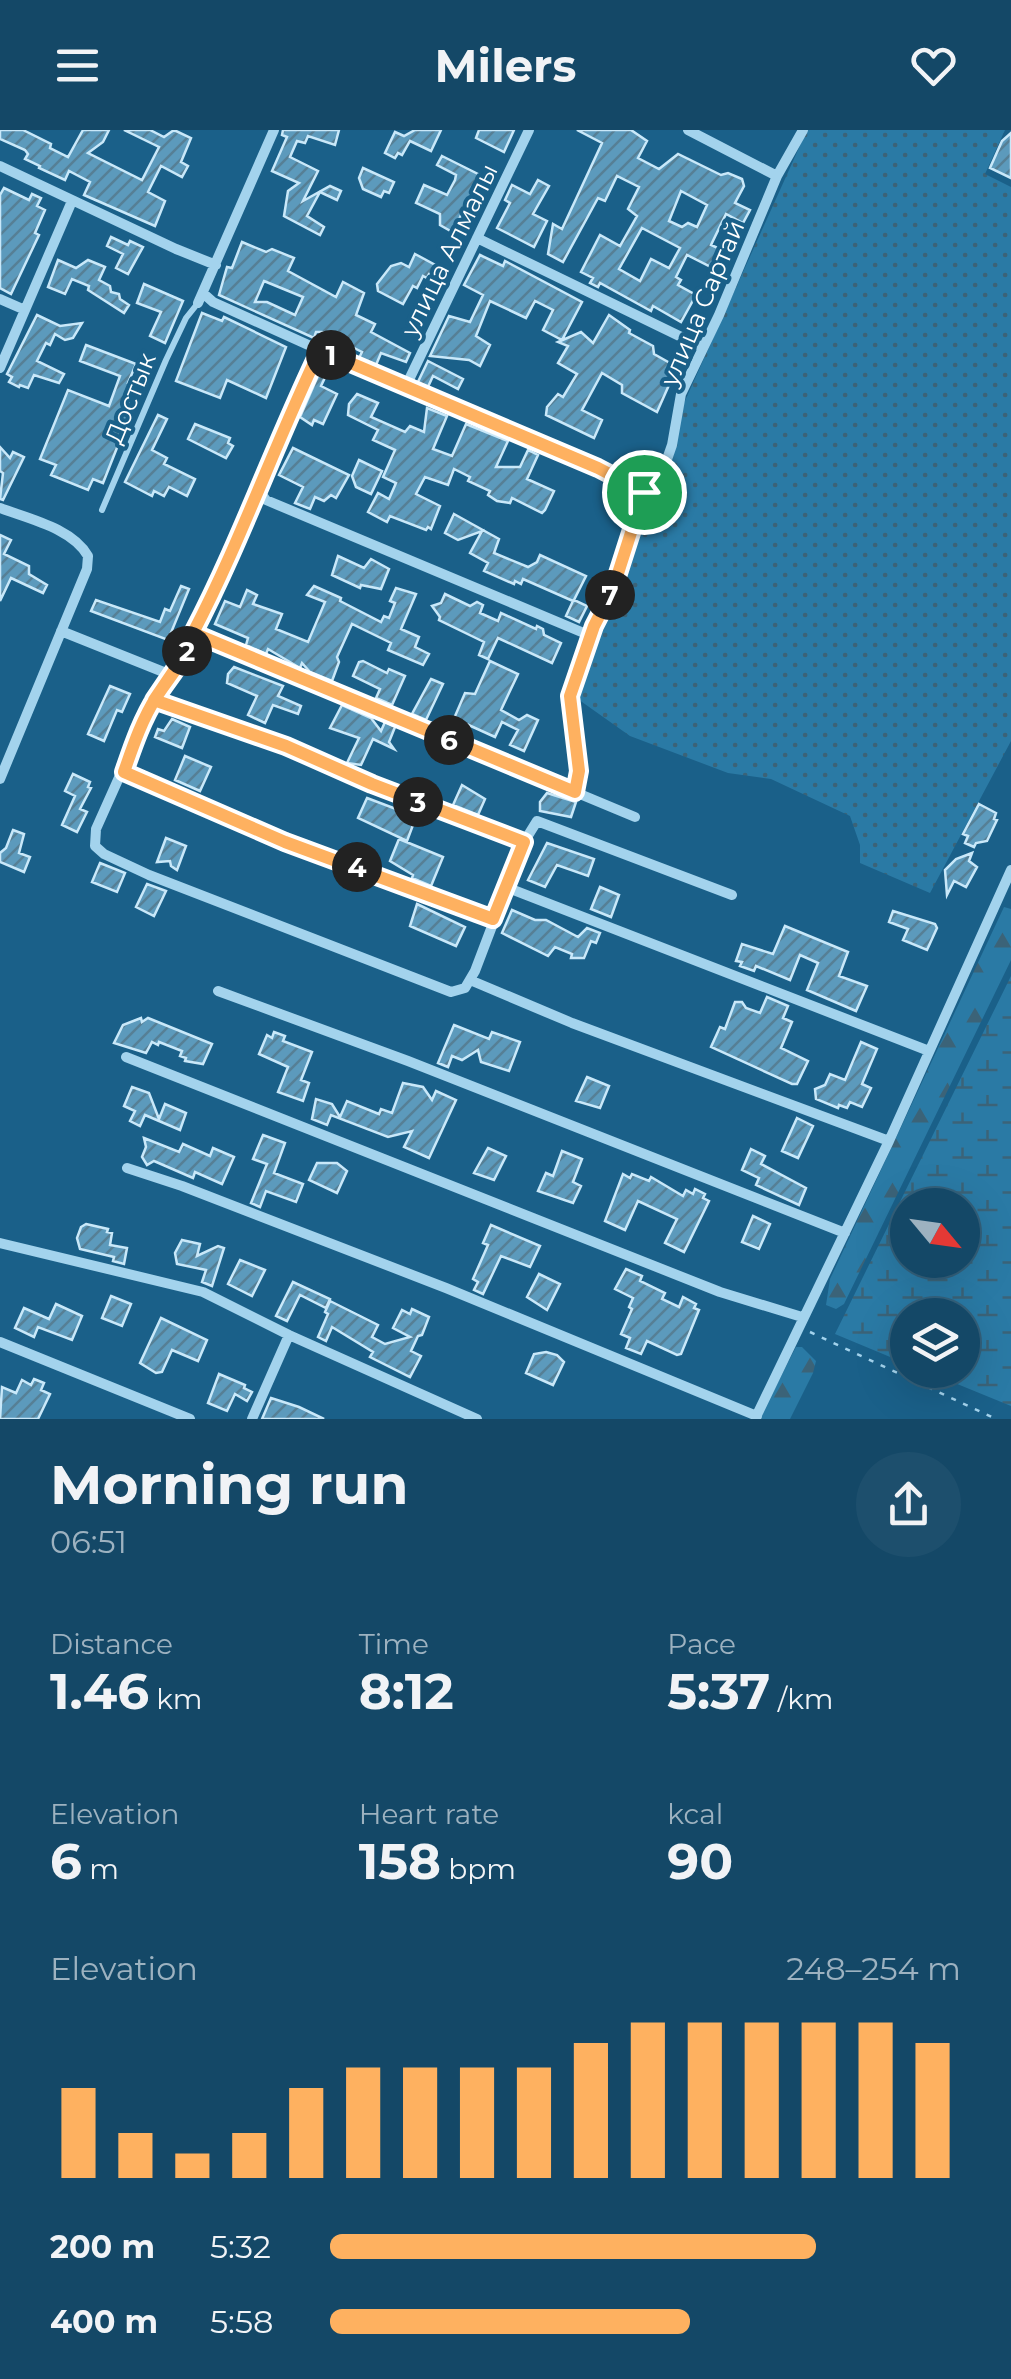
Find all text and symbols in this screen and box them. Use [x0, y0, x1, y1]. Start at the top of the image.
icon: menu [50, 38, 105, 93]
text: Milers [435, 38, 576, 93]
icon: heart [906, 38, 961, 93]
street label: улица Алмалы [394, 159, 504, 342]
street label: улица Сартай [653, 216, 750, 391]
pin: 1 [306, 330, 356, 380]
text: 1 [326, 338, 336, 372]
street label: Достык [98, 348, 162, 448]
pin [602, 450, 687, 535]
icon: arrive [617, 465, 672, 520]
pin: 7 [585, 570, 635, 620]
text: 7 [601, 578, 619, 612]
pin: 2 [162, 626, 212, 676]
text: 2 [179, 634, 195, 668]
pin: 6 [424, 715, 474, 765]
text: 6 [440, 723, 458, 757]
pin: 3 [393, 777, 443, 827]
text: 3 [410, 785, 426, 819]
pin: 4 [332, 842, 382, 892]
text: 4 [347, 850, 367, 884]
north arrow [890, 1188, 980, 1278]
map controls [890, 1188, 980, 1388]
button: layers [890, 1298, 980, 1388]
text: Morning run [50, 1451, 408, 1518]
button: share [856, 1452, 961, 1557]
text: 06:51 [50, 1522, 127, 1561]
text: Distance [50, 1627, 173, 1661]
text: Time [359, 1627, 429, 1661]
text: Pace [667, 1627, 736, 1661]
text: 1.46 [50, 1661, 149, 1722]
text: 8:12 [359, 1661, 454, 1722]
text: 5:37 [667, 1661, 770, 1722]
text: km [149, 1682, 203, 1716]
text: /km [770, 1682, 833, 1716]
text: Elevation [50, 1797, 179, 1831]
text: Heart rate [359, 1797, 499, 1831]
text: kcal [667, 1797, 723, 1831]
text: 6 [50, 1831, 82, 1892]
text: 158 [359, 1831, 441, 1892]
text: 90 [667, 1831, 733, 1892]
text: m [82, 1852, 119, 1886]
text: bpm [441, 1852, 516, 1886]
text: Elevation [50, 1949, 198, 1988]
text: 248–254 m [786, 1949, 961, 1988]
text: 200 m [50, 2227, 155, 2266]
text: 5:32 [210, 2227, 271, 2266]
text: 400 m [50, 2302, 158, 2341]
text: 5:58 [210, 2302, 273, 2341]

